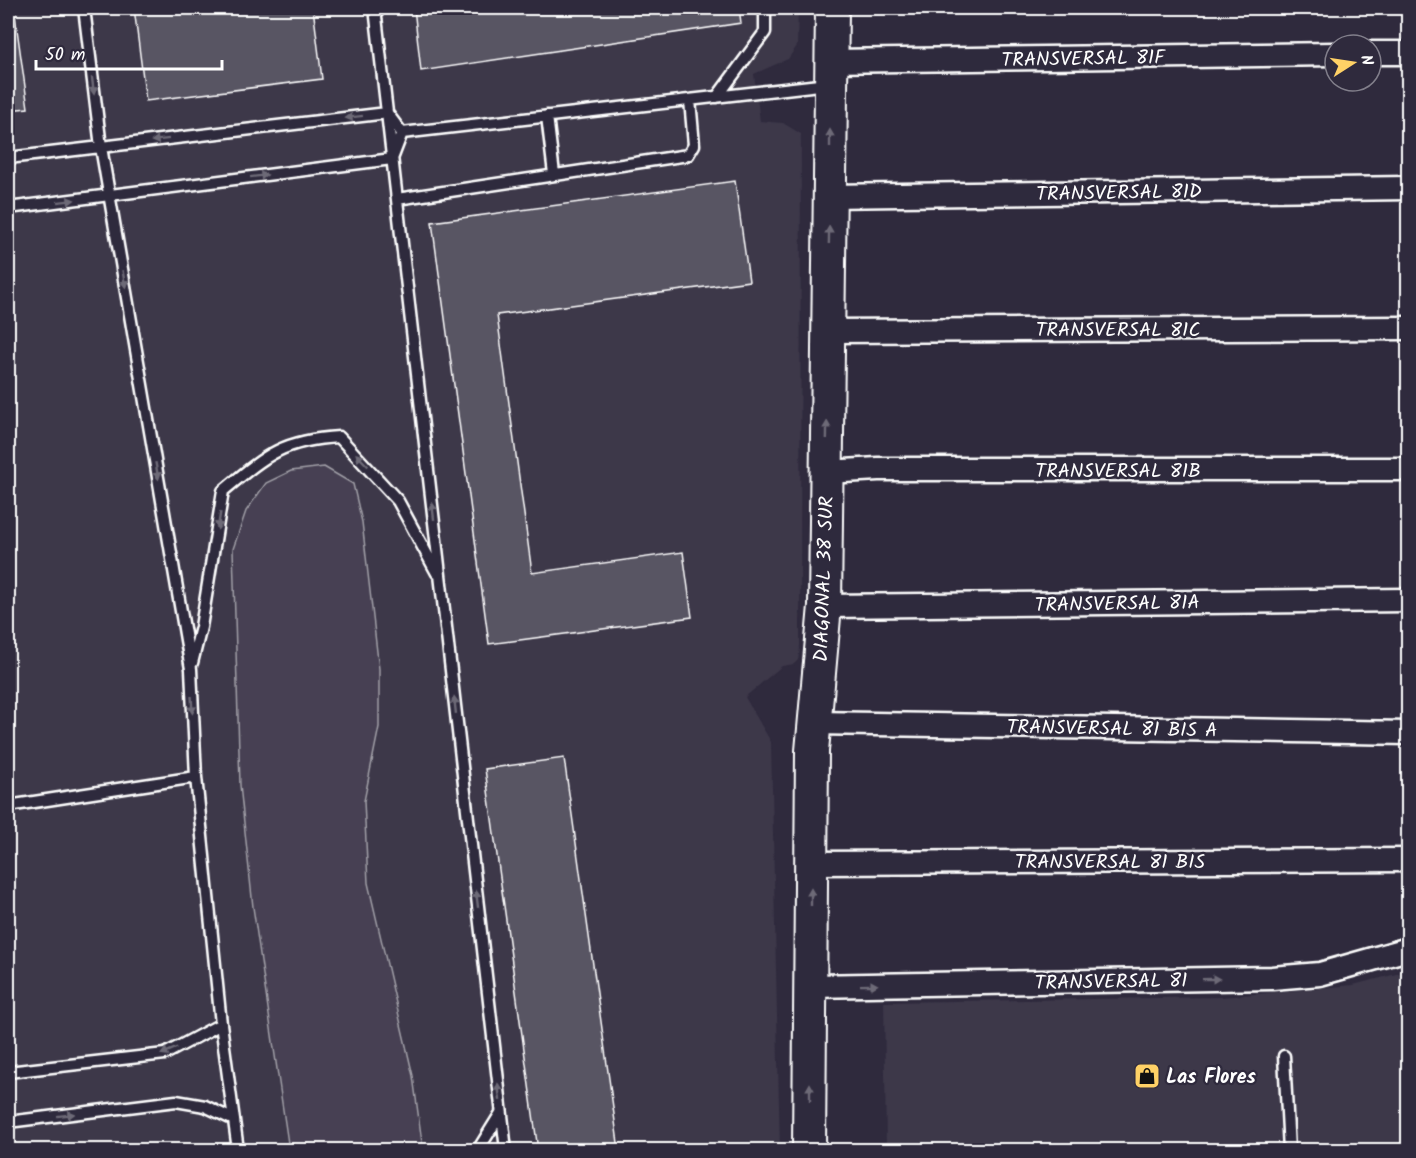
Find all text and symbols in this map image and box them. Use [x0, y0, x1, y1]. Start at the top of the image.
scale bar [36, 33, 222, 71]
north arrow [1323, 33, 1383, 93]
text: 50 m [45, 41, 85, 70]
street label: TRANSVERSAL 81F [1001, 43, 1166, 77]
text: N [1353, 53, 1379, 68]
one-way arrow [89, 77, 98, 96]
one-way arrow [344, 112, 363, 121]
one-way arrow [825, 128, 835, 147]
one-way arrow [150, 135, 169, 145]
one-way arrow [250, 171, 269, 181]
street label: TRANSVERSAL 81D [1036, 177, 1202, 211]
one-way arrow [56, 196, 75, 205]
one-way arrow [824, 225, 834, 244]
one-way arrow [120, 270, 129, 289]
street label: TRANSVERSAL 81C [1036, 315, 1200, 347]
one-way arrow [822, 420, 832, 439]
one-way arrow [356, 454, 370, 468]
street label: TRANSVERSAL 81B [1035, 456, 1201, 488]
one-way arrow [153, 462, 162, 481]
street label: DIAGONAL 38 SUR [806, 495, 844, 663]
one-way arrow [428, 502, 437, 521]
one-way arrow [214, 511, 223, 530]
street label: TRANSVERSAL 81A [1034, 588, 1200, 622]
one-way arrow [450, 695, 460, 714]
one-way arrow [188, 696, 197, 715]
street label: TRANSVERSAL 81 BIS A [1006, 712, 1217, 748]
street label: TRANSVERSAL 81 BIS [1015, 847, 1206, 879]
one-way arrow [806, 888, 816, 907]
one-way arrow [472, 889, 482, 908]
street label: TRANSVERSAL 81 [1034, 966, 1188, 1000]
one-way arrow [1201, 974, 1220, 984]
one-way arrow [859, 980, 878, 990]
one-way arrow [161, 1046, 178, 1055]
shop icon: Las Flores [1132, 1061, 1162, 1091]
place label: Las Flores [1166, 1062, 1256, 1094]
one-way arrow [494, 1083, 504, 1102]
one-way arrow [805, 1083, 815, 1102]
one-way arrow [56, 1110, 75, 1120]

